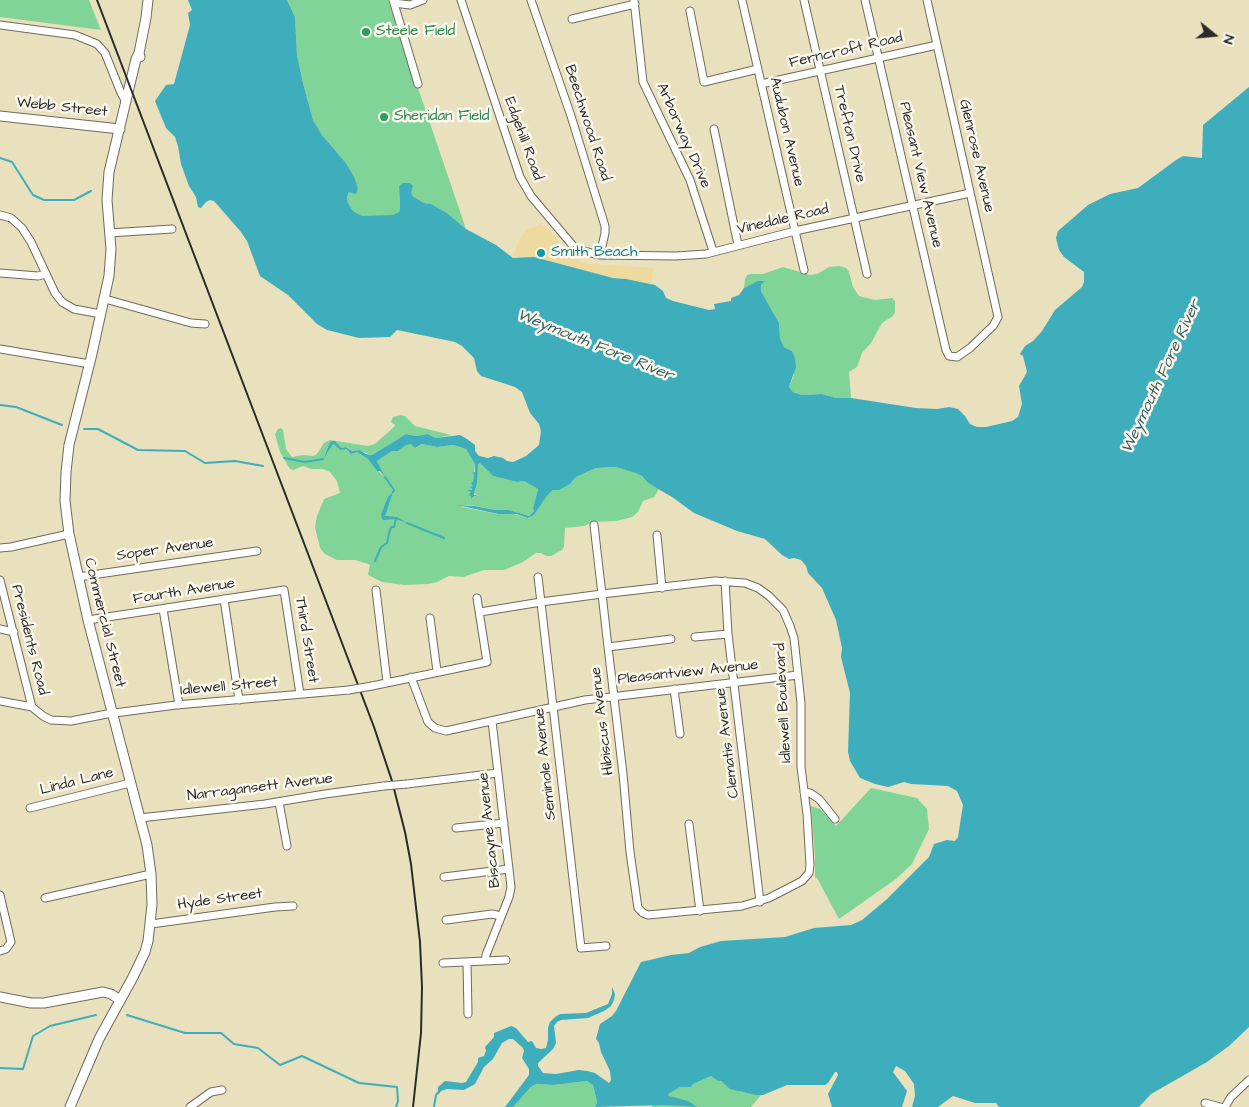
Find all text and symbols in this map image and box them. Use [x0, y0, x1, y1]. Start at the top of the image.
north arrow [1189, 10, 1239, 60]
place label: Steele Field [376, 23, 455, 41]
marker: Steele Field [360, 26, 372, 38]
street label: Ferncroft Road [788, 29, 904, 73]
text: N [1217, 32, 1239, 47]
street label: Beechwood Road [560, 63, 614, 183]
street label: Audubon Avenue [765, 76, 807, 188]
street label: Arborway Drive [652, 81, 714, 191]
street label: Trefton Drive [829, 84, 869, 184]
street label: Webb Street [16, 94, 108, 122]
street label: Edgehill Road [500, 95, 546, 183]
street label: Glenrose Avenue [954, 98, 998, 214]
street label: Pleasant View Avenue [894, 100, 946, 250]
place label: Sheridan Field [394, 108, 489, 126]
marker: Sheridan Field [378, 111, 390, 123]
street label: Vinedale Road [735, 201, 831, 239]
place label: Smith Beach [551, 244, 637, 262]
marker: Smith Beach [535, 247, 547, 259]
water label: Weymouth Fore River [1118, 298, 1206, 456]
water label: Weymouth Fore River [514, 306, 676, 386]
street label: Soper Avenue [115, 534, 215, 566]
street label: Commercial Street [79, 556, 129, 690]
street label: Fourth Avenue [132, 575, 236, 609]
street label: Presidents Road [7, 583, 51, 697]
street label: Third Street [290, 595, 322, 685]
street label: Idlewell Boulevard [772, 643, 796, 763]
street label: Pleasantview Avenue [617, 657, 759, 689]
street label: Hibiscus Avenue [587, 666, 619, 776]
street label: Idlewell Street [180, 674, 278, 700]
street label: Clematis Avenue [712, 687, 744, 799]
street label: Seminole Avenue [531, 707, 561, 821]
street label: Linda Lane [38, 764, 116, 800]
street label: Narragansett Avenue [186, 770, 334, 806]
street label: Biscayne Avenue [475, 771, 505, 889]
street label: Hyde Street [176, 885, 264, 915]

